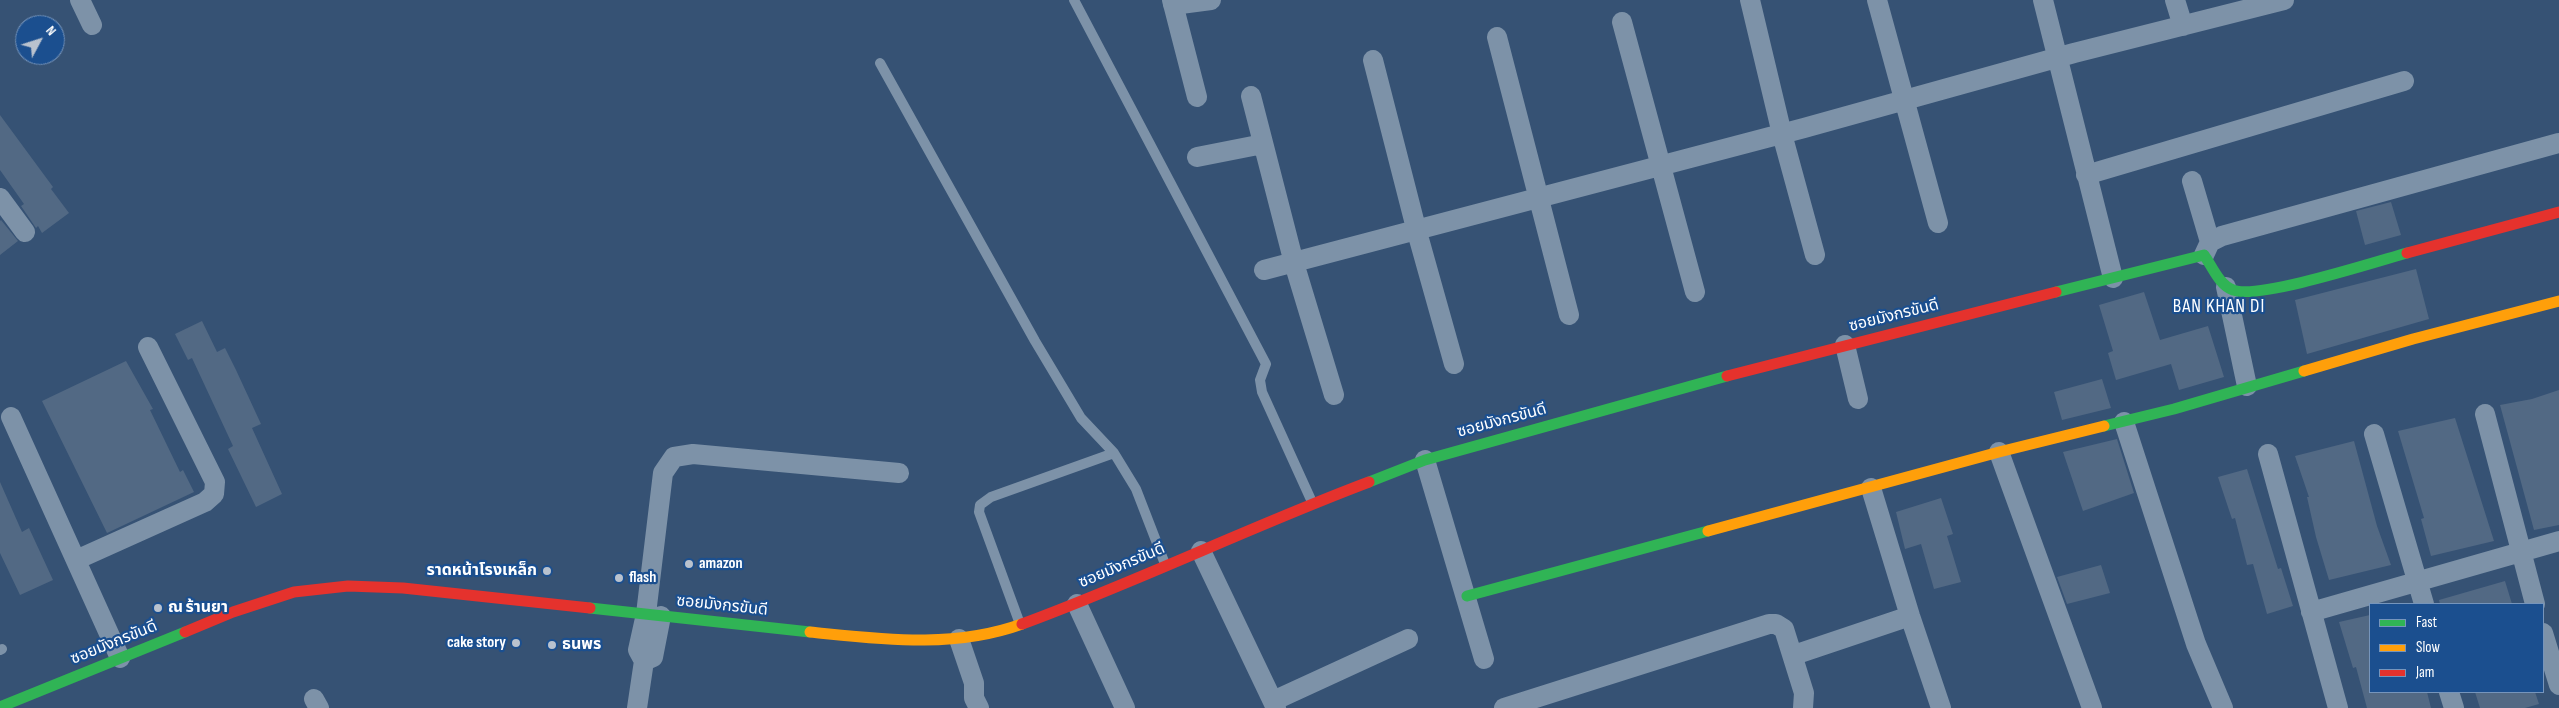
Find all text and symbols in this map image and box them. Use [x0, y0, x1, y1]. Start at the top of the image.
north arrow [15, 15, 65, 65]
text: N [42, 22, 60, 39]
street label: ซอยมังกรขันดี [1847, 296, 1941, 336]
district label: BAN KHAN DI [2171, 296, 2267, 318]
street label: ซอยมังกรขันดี [1455, 400, 1549, 442]
street label: ซอยมังกรขันดี [1076, 539, 1168, 593]
place label: amazon [699, 554, 743, 574]
marker: amazon [683, 558, 695, 570]
place label: ราดหน้าโรงเหล็ก [426, 561, 537, 581]
marker: ราดหน้าโรงเหล็ก [541, 565, 553, 577]
place label: flash [629, 568, 656, 588]
marker: flash [613, 572, 625, 584]
street label: ซอยมังกรขันดี [675, 592, 769, 620]
place label: ณ ร้านยา [168, 598, 228, 618]
marker: ณ ร้านยา [152, 602, 164, 614]
legend [2369, 603, 2544, 693]
text: Fast [2416, 613, 2437, 632]
street label: ซอยมังกรขันดี [68, 617, 160, 669]
place label: cake story [447, 633, 506, 653]
place label: ธนพร [562, 635, 601, 655]
marker: cake story [510, 637, 522, 649]
text: Slow [2416, 638, 2440, 657]
marker: ธนพร [546, 639, 558, 651]
text: Jam [2416, 663, 2434, 682]

